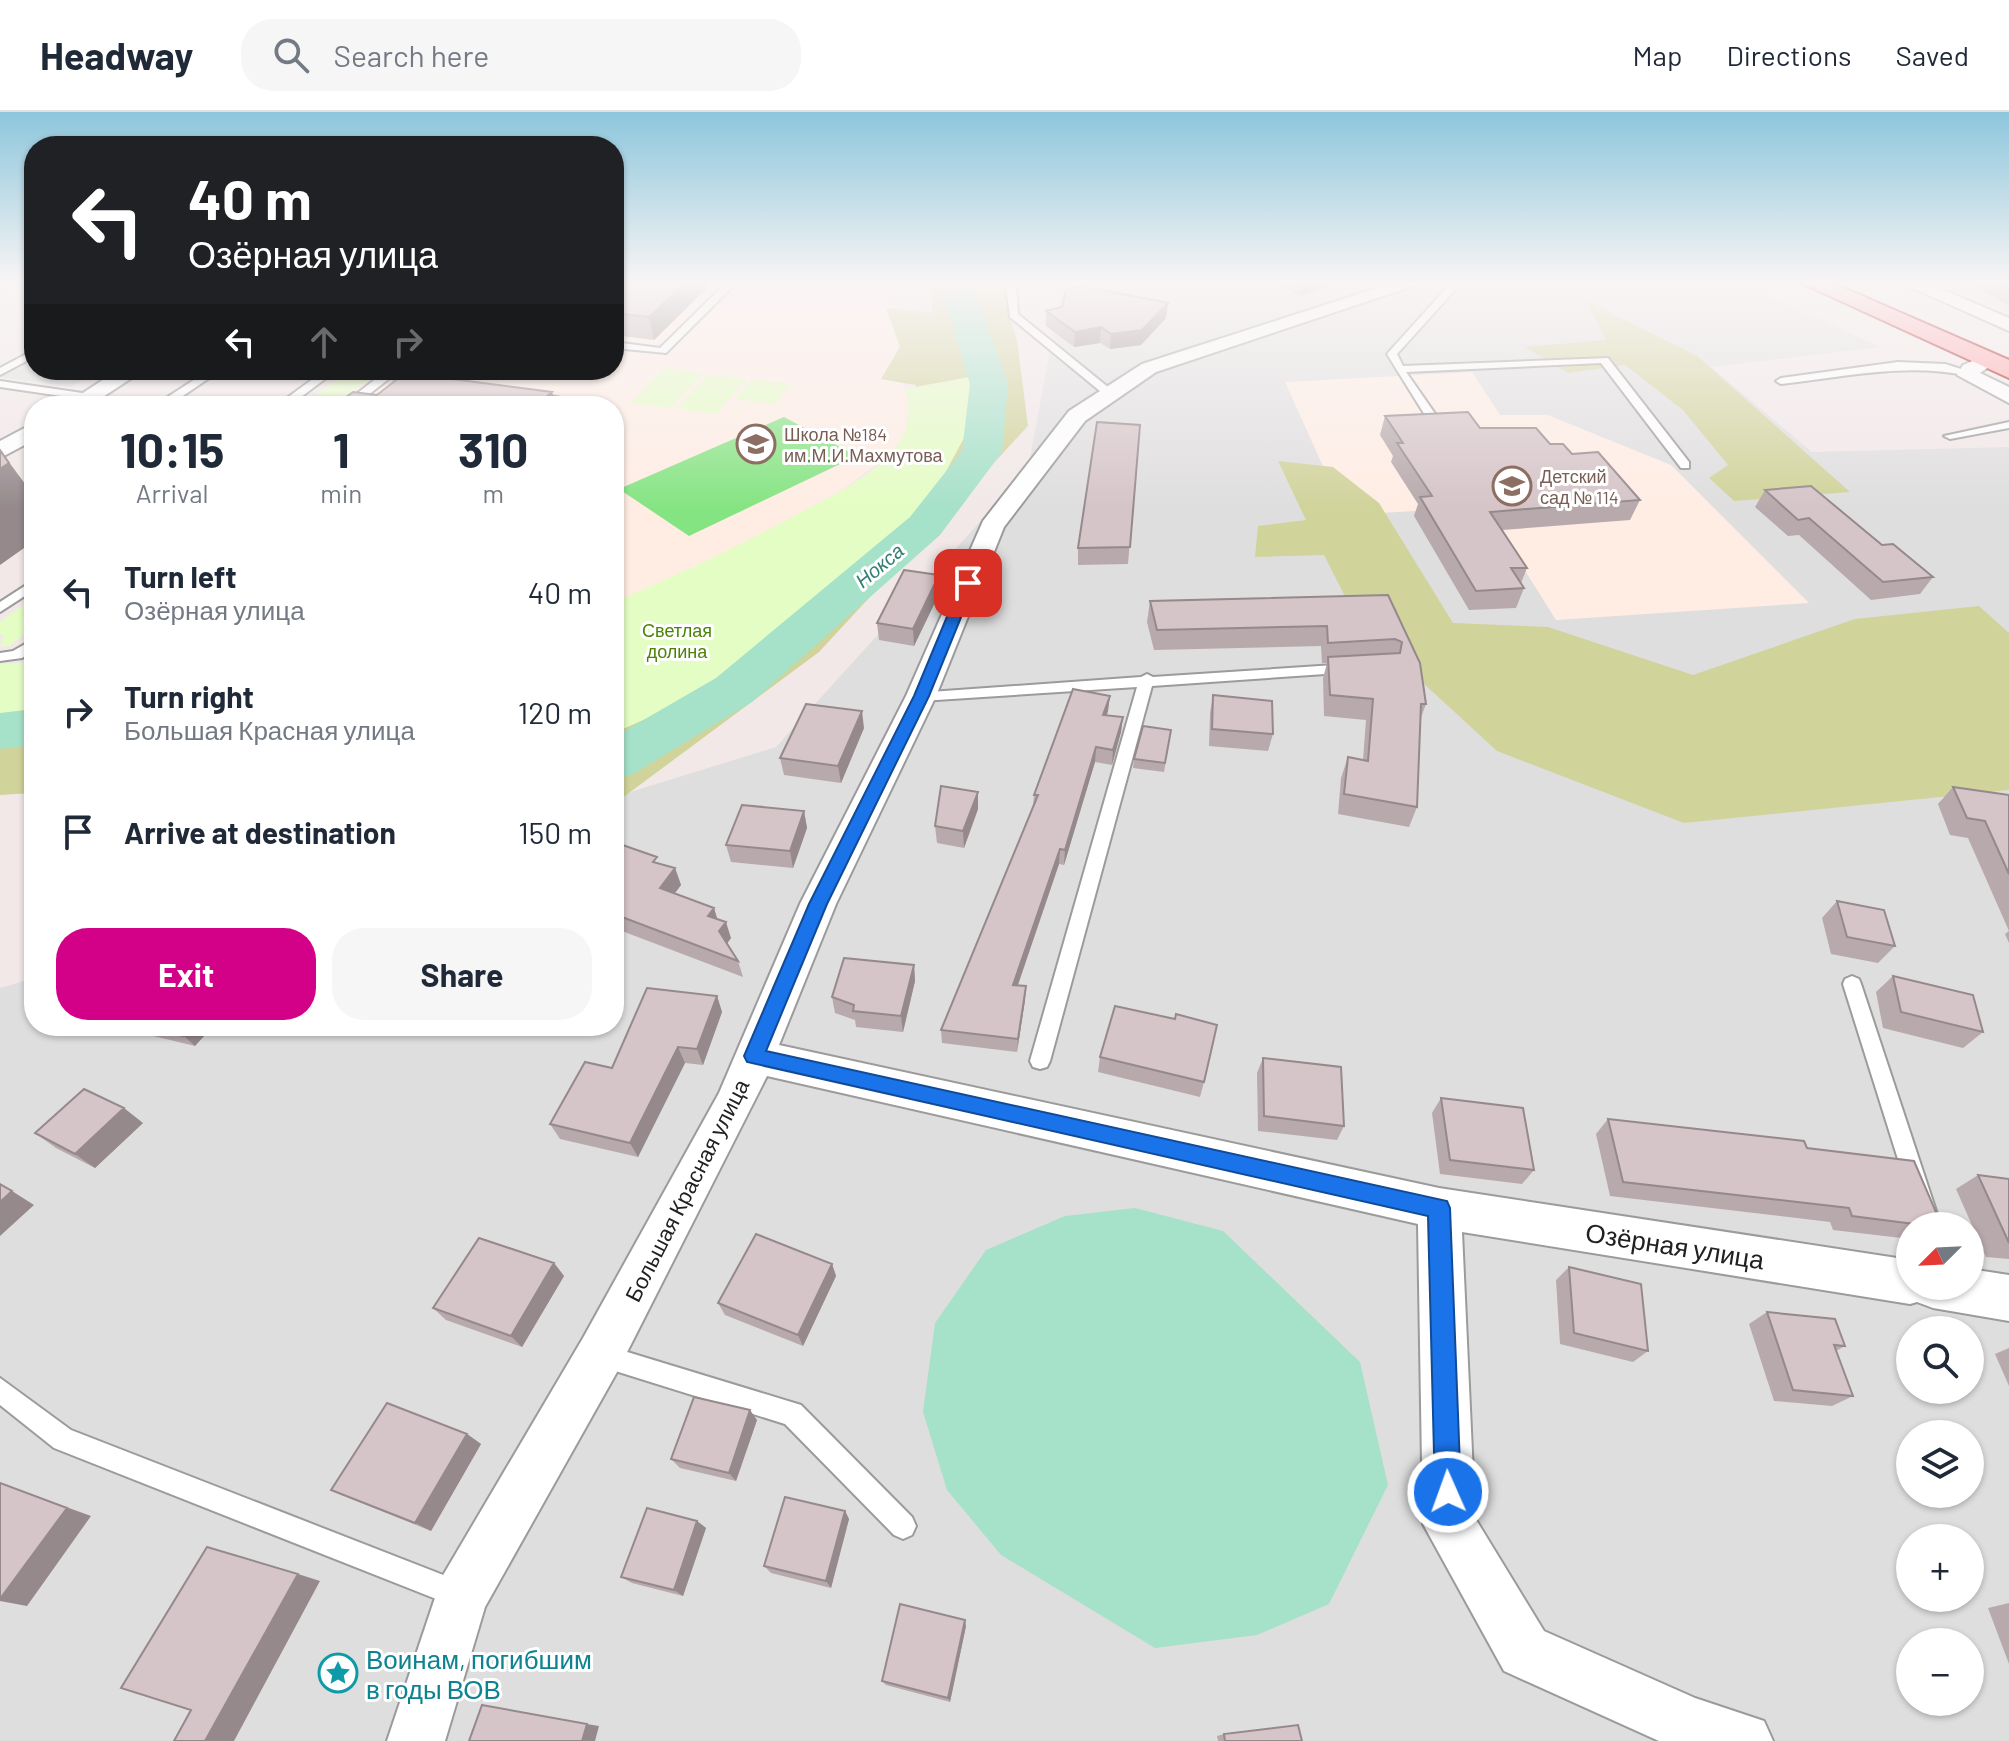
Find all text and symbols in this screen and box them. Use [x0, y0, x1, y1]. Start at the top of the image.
search box [241, 19, 801, 91]
text: Headway [40, 32, 193, 78]
icon: search [269, 33, 313, 77]
text: Search here [333, 37, 489, 73]
text: Map [1633, 38, 1682, 72]
text: Directions [1726, 38, 1852, 72]
text: Saved [1896, 38, 1969, 72]
text: 40 m [188, 164, 312, 231]
icon: left [56, 168, 160, 272]
text: Озёрная улица [188, 232, 438, 275]
icon: left [218, 320, 262, 364]
icon: ahead [302, 320, 346, 364]
icon: right [386, 320, 430, 364]
text: 10:15 [120, 420, 224, 478]
text: 1 [333, 420, 350, 478]
text: 310 [458, 420, 528, 478]
school or university icon: Школа №184 им.М.И.Махмутова [735, 423, 777, 465]
place label: Школа №184 им.М.И.Махмутова [784, 423, 944, 466]
school or university icon: Детский сад № 114 [1491, 465, 1533, 507]
place label: Детский сад № 114 [1540, 465, 1619, 508]
text: Arrival [136, 477, 208, 508]
text: min [320, 477, 362, 508]
text: m [482, 477, 504, 508]
water label: Нокса [850, 538, 908, 592]
pin [934, 549, 1002, 617]
text: Turn left [124, 558, 237, 594]
icon: arrive [946, 561, 990, 605]
icon: left [56, 570, 100, 614]
text: 40 m [528, 574, 592, 610]
text: Озёрная улица [124, 594, 305, 625]
park label: Светлая долина [642, 619, 712, 662]
text: Turn right [124, 678, 254, 714]
icon: right [56, 690, 100, 734]
text: 120 m [518, 694, 592, 730]
text: Большая Красная улица [124, 714, 415, 745]
icon: arrive [56, 810, 100, 854]
text: Arrive at destination [124, 814, 396, 850]
text: 150 m [518, 814, 592, 850]
button: Exit [56, 928, 316, 1020]
button: Share [332, 928, 592, 1020]
street label: Большая Красная улица [619, 1074, 755, 1306]
north arrow [1896, 1212, 1984, 1300]
map controls [1896, 1212, 1984, 1716]
street label: Озёрная улица [1583, 1216, 1767, 1275]
button: search [1896, 1316, 1984, 1404]
button: layers [1896, 1420, 1984, 1508]
position arrow [1406, 1450, 1490, 1534]
button: + [1896, 1524, 1984, 1612]
button: − [1896, 1628, 1984, 1716]
place label: Воинам, погибшим в годы ВОВ [366, 1643, 592, 1704]
place icon: Воинам, погибшим в годы ВОВ [317, 1652, 359, 1694]

